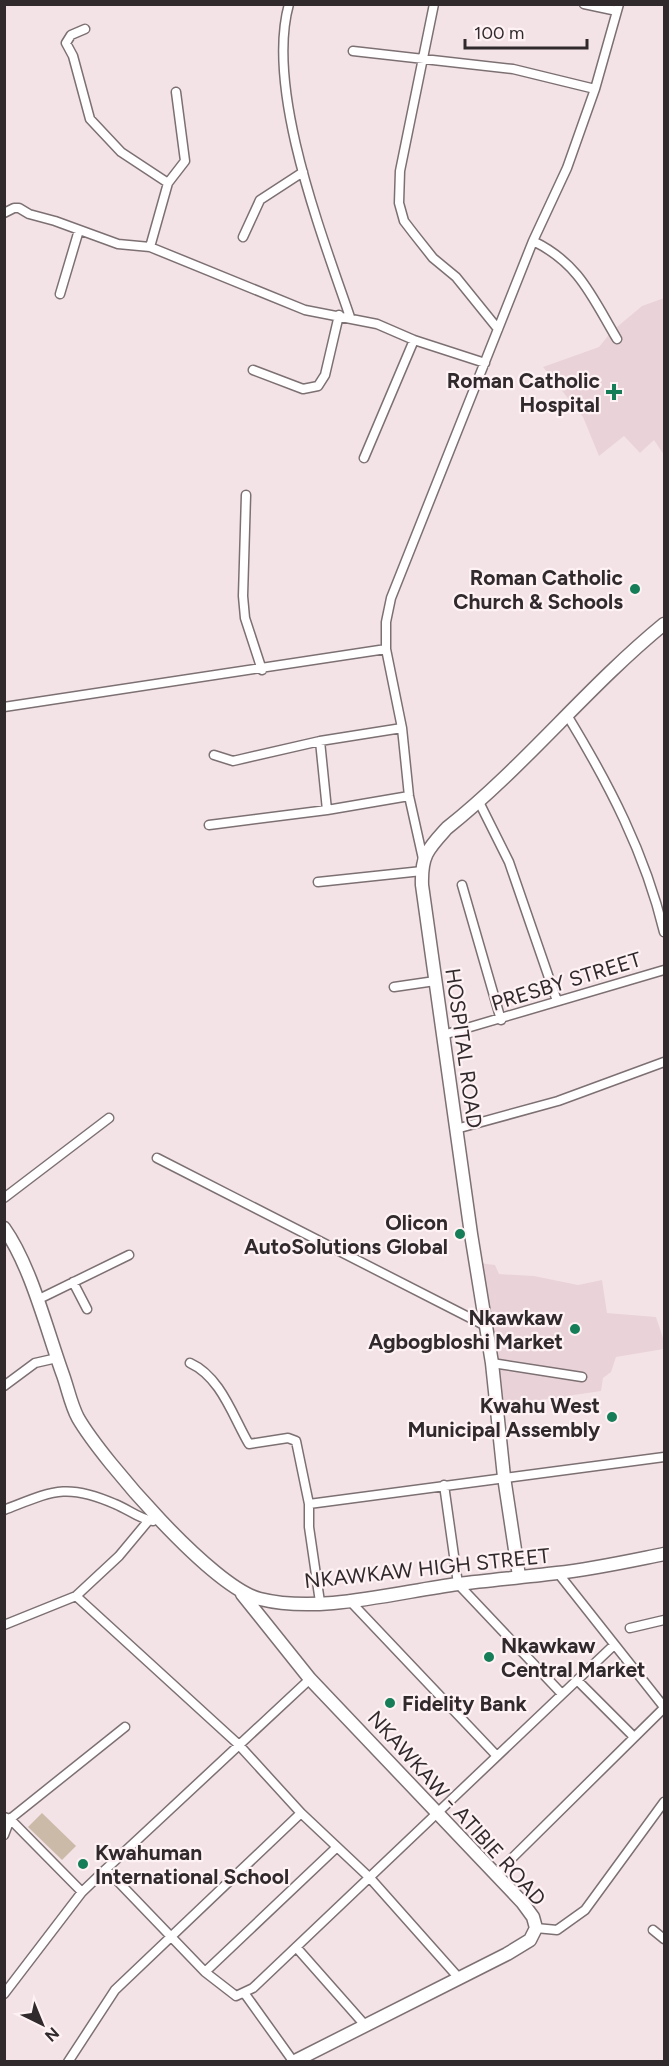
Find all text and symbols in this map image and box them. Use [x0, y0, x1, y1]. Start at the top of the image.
scale bar [465, 12, 586, 50]
text: 100 m [474, 22, 524, 44]
place label: Roman Catholic Hospital [447, 368, 601, 417]
marker: Roman Catholic Hospital [605, 383, 623, 401]
place label: Roman Catholic Church & Schools [453, 565, 624, 614]
marker: Roman Catholic Church & Schools [628, 582, 642, 596]
street label: PRESBY STREET [488, 946, 644, 1016]
street label: HOSPITAL ROAD [440, 966, 488, 1130]
place label: Olicon AutoSolutions Global [244, 1210, 448, 1259]
marker: Olicon AutoSolutions Global [453, 1227, 467, 1241]
place label: Nkawkaw Agbogbloshi Market [368, 1305, 563, 1354]
marker: Nkawkaw Agbogbloshi Market [568, 1322, 582, 1336]
place label: Kwahu West Municipal Assembly [407, 1393, 601, 1442]
marker: Kwahu West Municipal Assembly [605, 1410, 619, 1424]
street label: NKAWKAW HIGH STREET [303, 1543, 551, 1593]
place label: Nkawkaw Central Market [501, 1633, 646, 1682]
marker: Nkawkaw Central Market [482, 1650, 496, 1664]
place label: Fidelity Bank [402, 1691, 527, 1716]
marker: Fidelity Bank [383, 1696, 397, 1710]
street label: NKAWKAW - ATIBIE ROAD [363, 1705, 551, 1911]
place label: Kwahuman International School [95, 1840, 289, 1889]
marker: Kwahuman International School [76, 1857, 90, 1871]
north arrow [12, 1994, 72, 2054]
text: N [41, 2023, 63, 2046]

